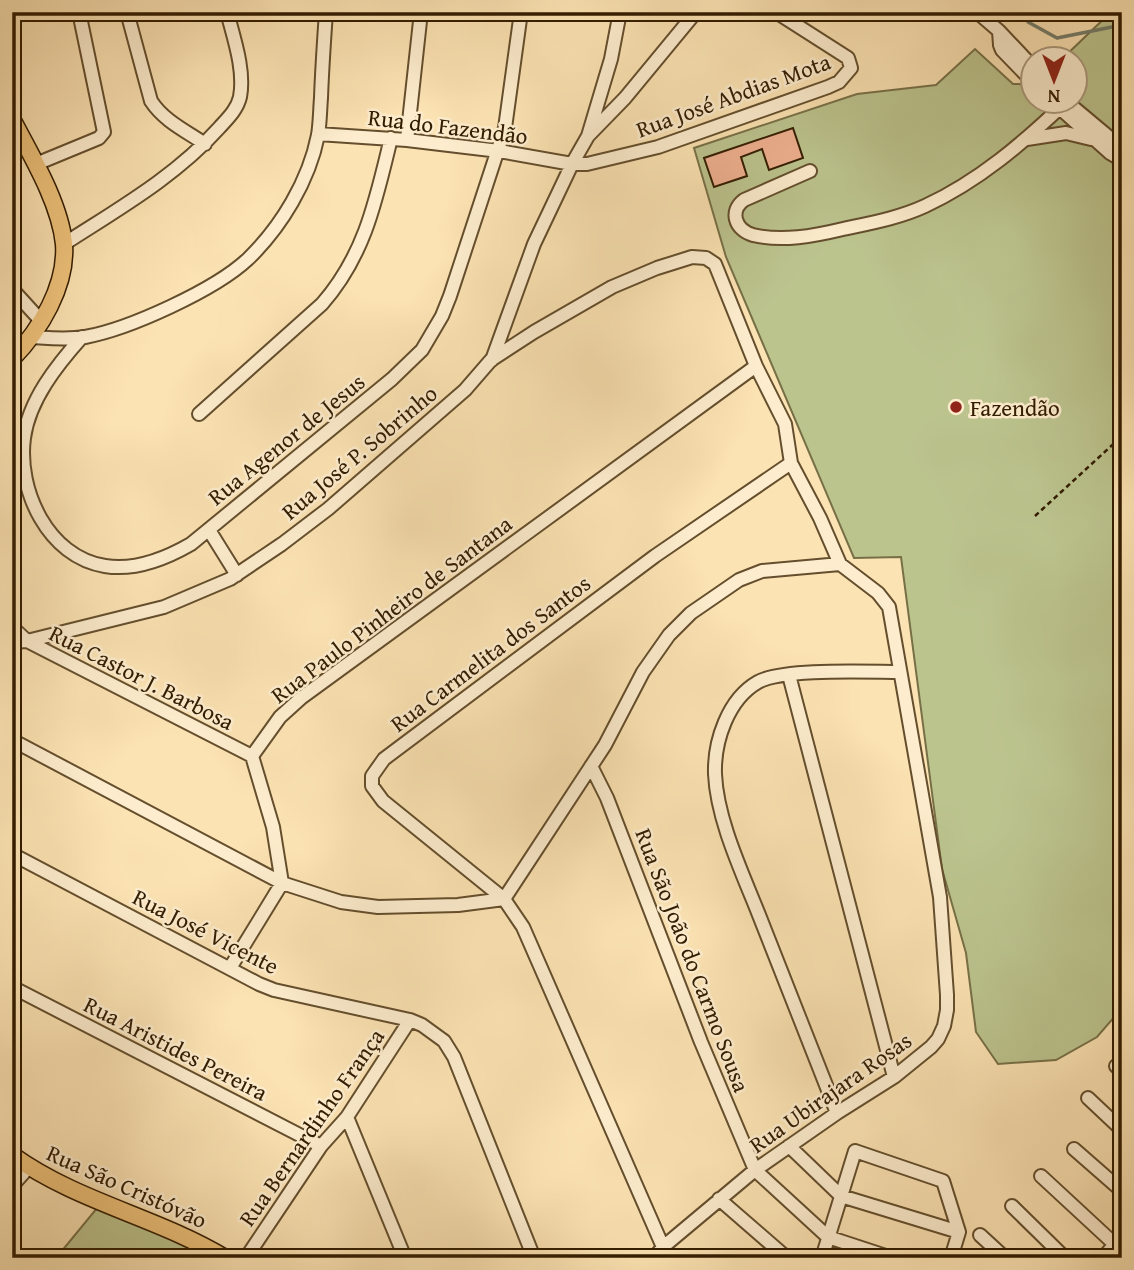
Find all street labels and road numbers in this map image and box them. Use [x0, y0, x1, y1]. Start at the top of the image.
street label: Rua José Abdias Mota [631, 44, 835, 146]
street label: Rua do Fazendão [366, 100, 530, 152]
street label: Rua Agenor de Jesus [200, 365, 372, 513]
street label: Rua José P. Sobrinho [274, 377, 444, 527]
street label: Rua Paulo Pinheiro de Santana [264, 507, 519, 711]
street label: Rua Carmelita dos Santos [383, 567, 597, 739]
street label: Rua Castor J. Barbosa [44, 616, 240, 738]
street label: Rua São João do Carmo Sousa [627, 823, 759, 1097]
street label: Rua José Vicente [127, 880, 285, 982]
street label: Rua Aristides Pereira [78, 987, 274, 1109]
street label: Rua Bernardinho França [230, 1021, 392, 1233]
street label: Rua Ubirajara Rosas [742, 1024, 918, 1160]
street label: Rua São Cristóvão [42, 1136, 212, 1236]

